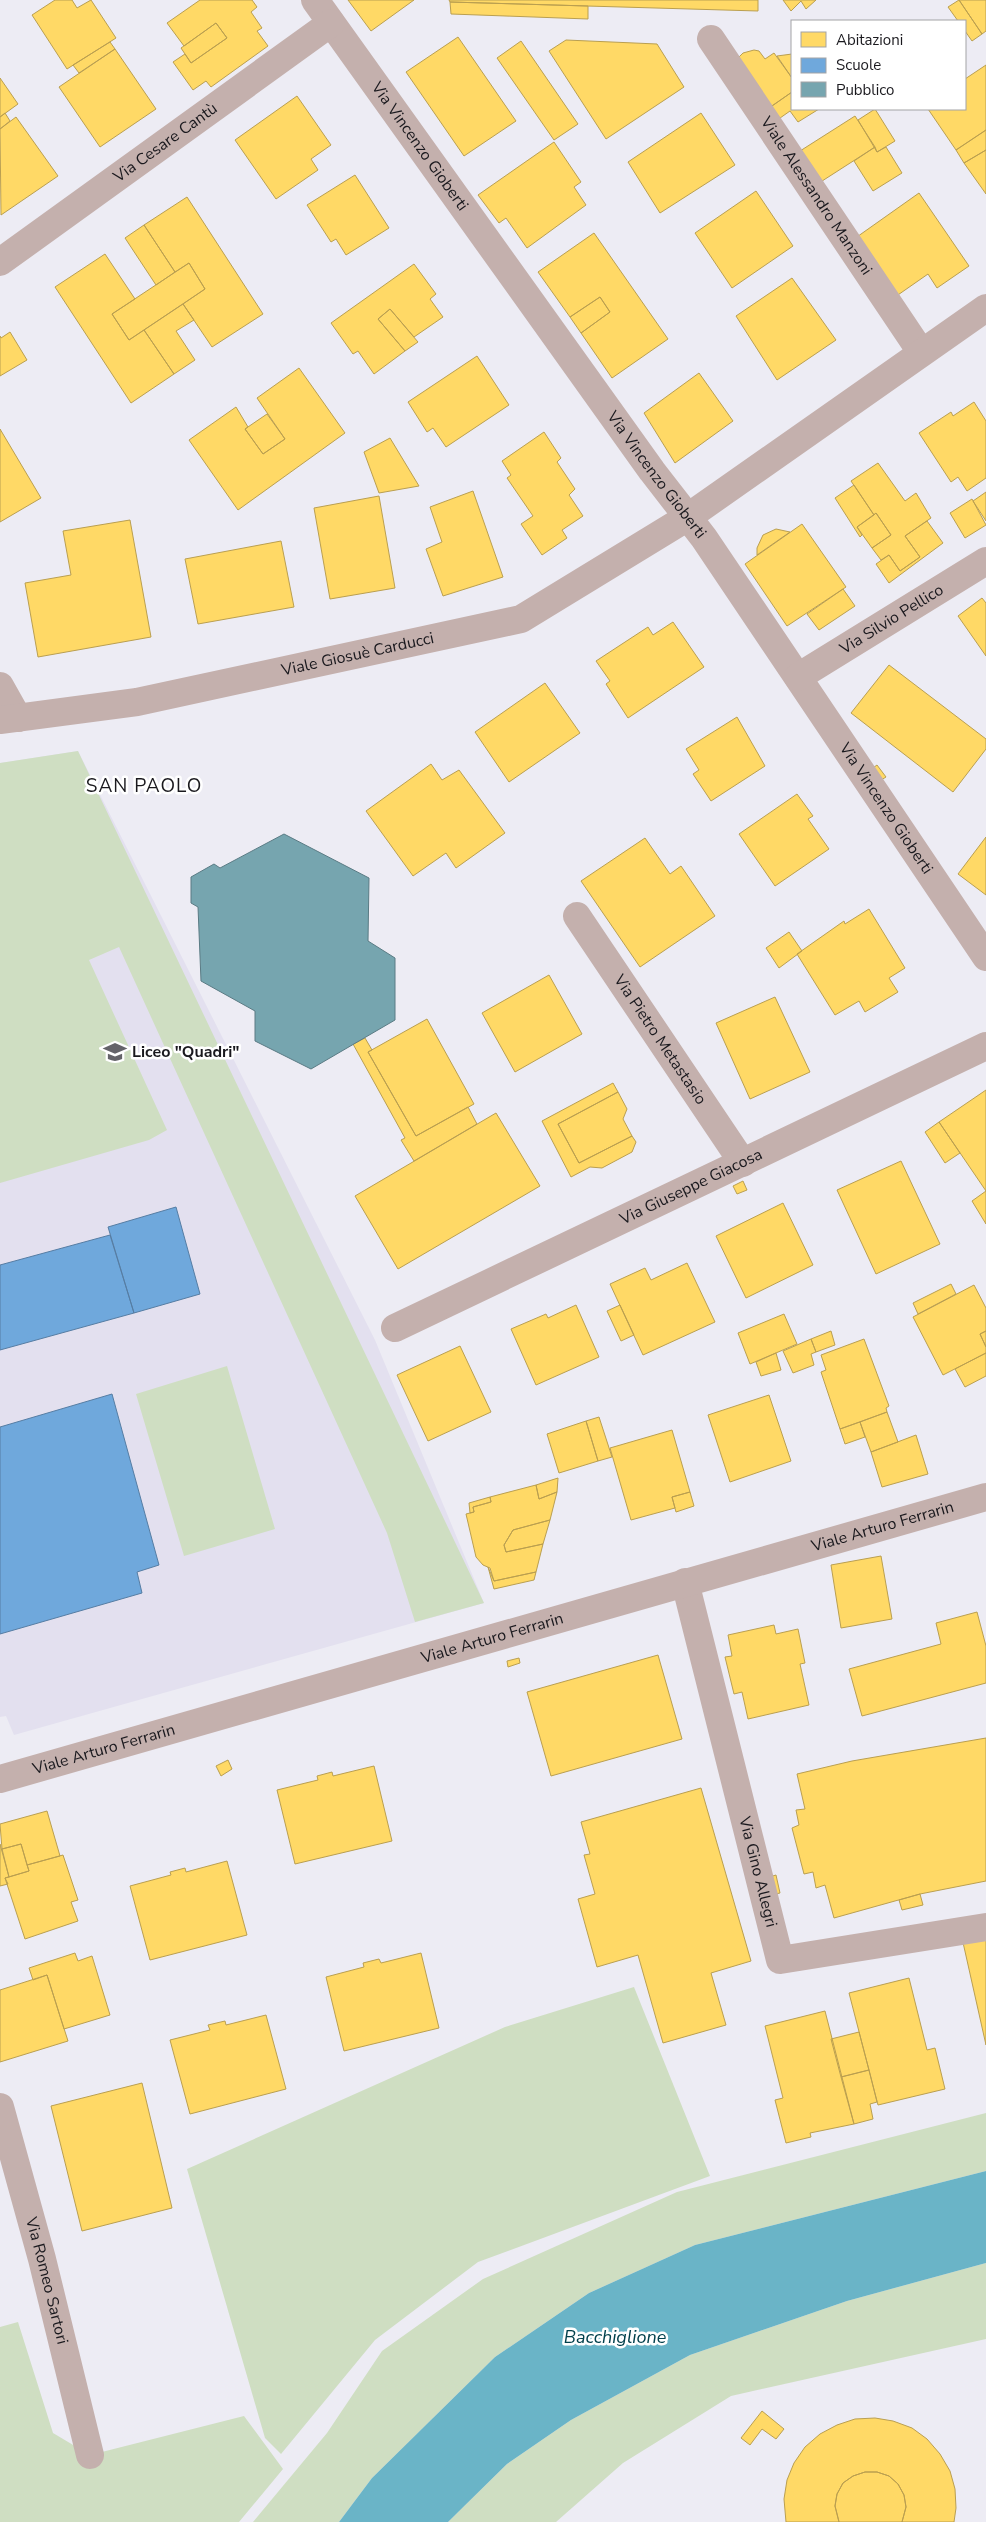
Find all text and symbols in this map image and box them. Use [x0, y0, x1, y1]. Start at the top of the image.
legend [791, 20, 966, 110]
text: Abitazioni [836, 30, 903, 50]
text: Scuole [836, 55, 881, 75]
street label: Via Vincenzo Gioberti [365, 77, 473, 215]
text: Pubblico [836, 80, 894, 100]
street label: Via Cesare Cantù [108, 98, 222, 188]
street label: Viale Alessandro Manzoni [755, 112, 877, 280]
street label: Via Vincenzo Gioberti [601, 406, 711, 543]
street label: Via Silvio Pellico [835, 579, 948, 660]
street label: Viale Giosuè Carducci [278, 627, 436, 682]
street label: Via Vincenzo Gioberti [833, 738, 938, 878]
district label: SAN PAOLO [86, 773, 202, 799]
street label: Via Pietro Metastasio [608, 969, 712, 1109]
school or university icon: Liceo "Quadri" [102, 1039, 128, 1065]
place label: Liceo "Quadri" [132, 1041, 240, 1063]
street label: Via Giuseppe Giacosa [615, 1143, 766, 1231]
street label: Viale Arturo Ferrarin [808, 1496, 956, 1558]
street label: Viale Arturo Ferrarin [418, 1607, 566, 1669]
street label: Viale Arturo Ferrarin [29, 1719, 178, 1780]
street label: Via Gino Allegri [733, 1813, 782, 1930]
street label: Via Romeo Sartori [20, 2214, 74, 2347]
water label: Bacchiglione [564, 2325, 667, 2349]

